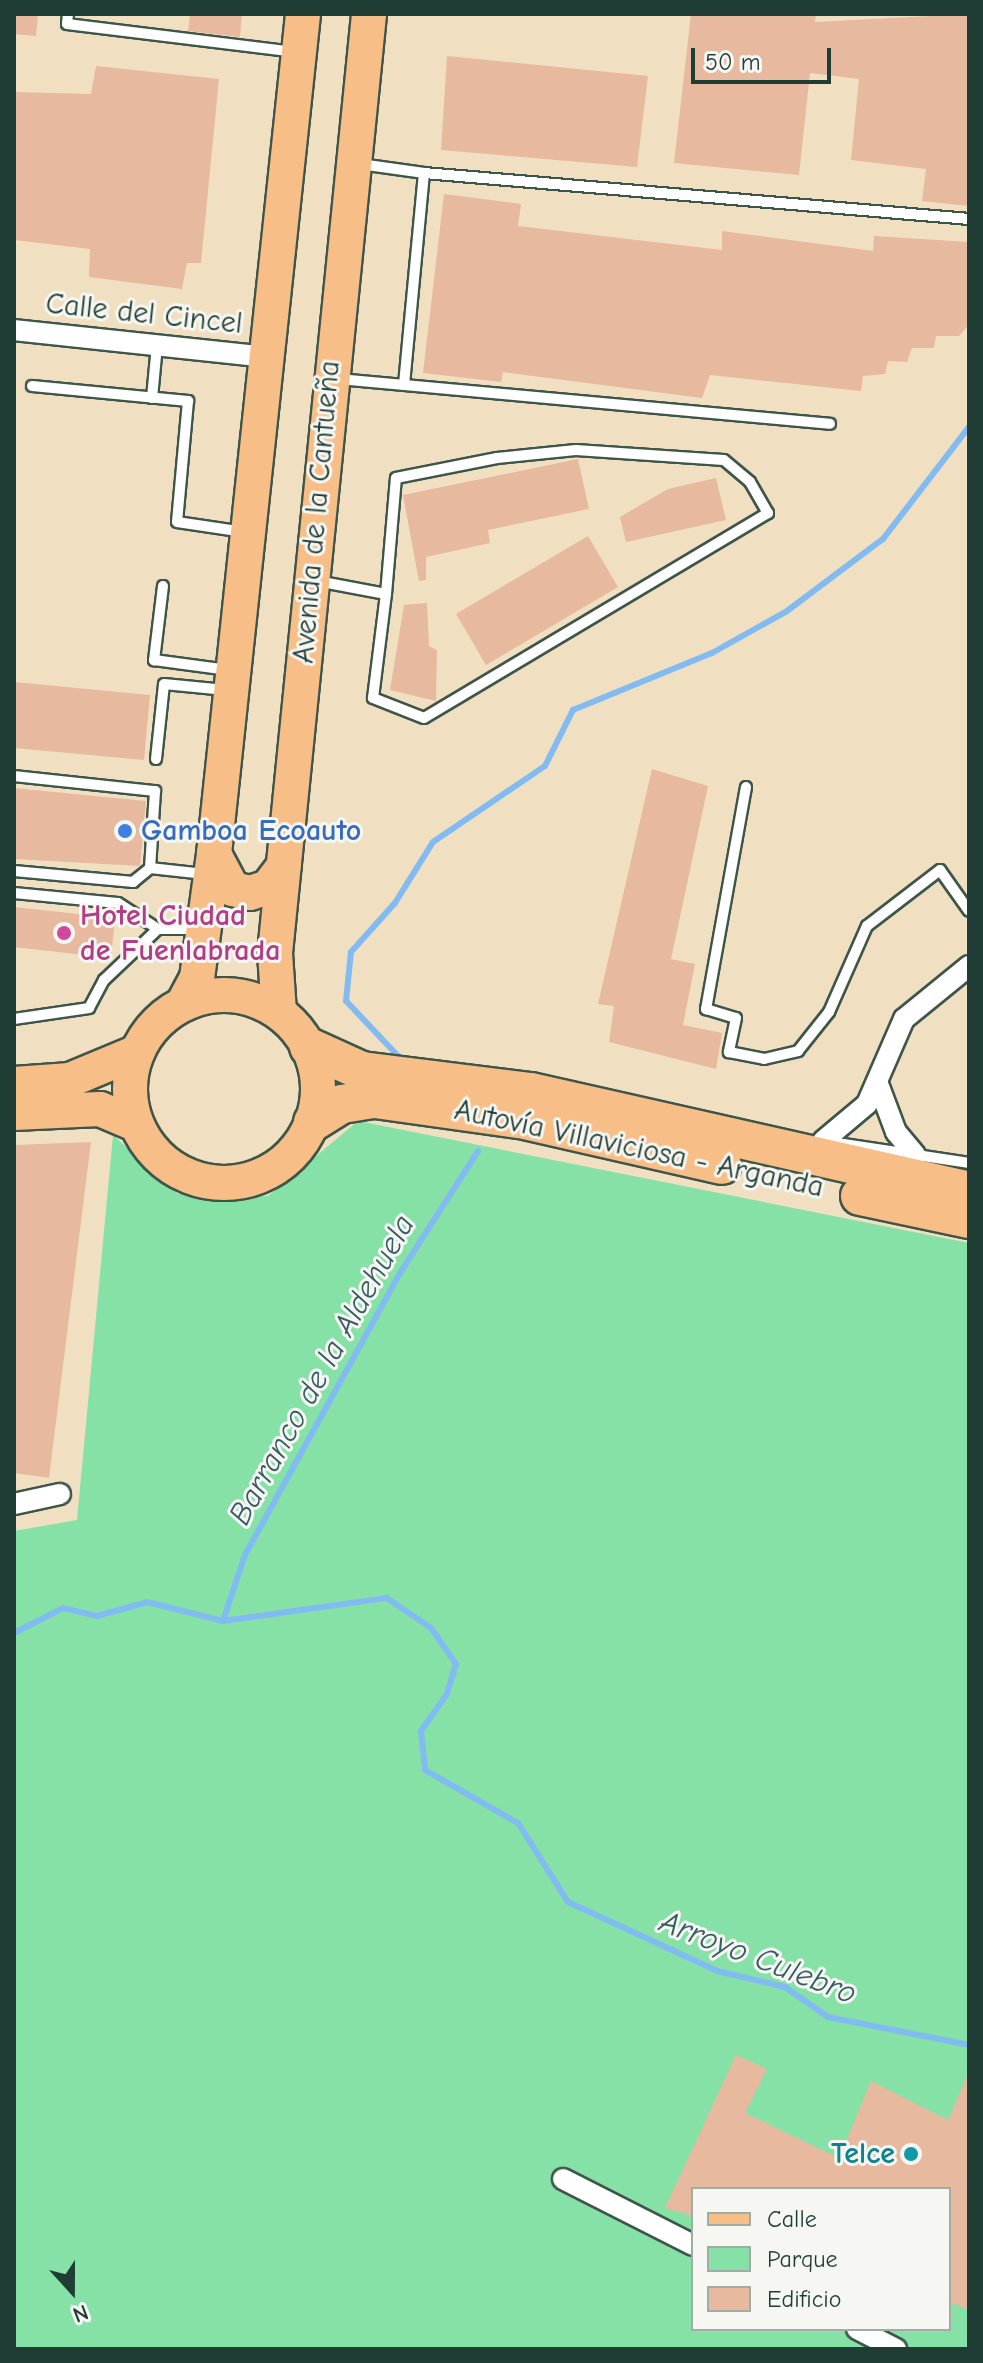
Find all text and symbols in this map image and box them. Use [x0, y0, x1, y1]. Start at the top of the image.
scale bar [695, 32, 835, 82]
text: 50 m [705, 48, 761, 76]
street label: Calle del Cincel [44, 286, 244, 342]
street label: Avenida de la Cantueña [286, 359, 348, 665]
place label: Gamboa Ecoauto [141, 813, 361, 849]
marker: Gamboa Ecoauto [116, 822, 134, 840]
place label: Hotel Ciudad de Fuenlabrada [80, 898, 280, 968]
marker: Hotel Ciudad de Fuenlabrada [55, 924, 73, 942]
street label: Autovía Villaviciosa - Arganda [451, 1092, 827, 1206]
water label: Barranco de la Aldehuela [221, 1208, 423, 1532]
water label: Arroyo Culebro [654, 1903, 862, 2013]
place label: Telce [831, 2136, 895, 2172]
marker: Telce [902, 2145, 920, 2163]
legend [691, 2187, 951, 2331]
text: Calle [767, 2205, 817, 2233]
text: Parque [767, 2245, 838, 2273]
north arrow [32, 2251, 112, 2331]
text: Edificio [767, 2285, 842, 2313]
text: N [69, 2299, 92, 2328]

